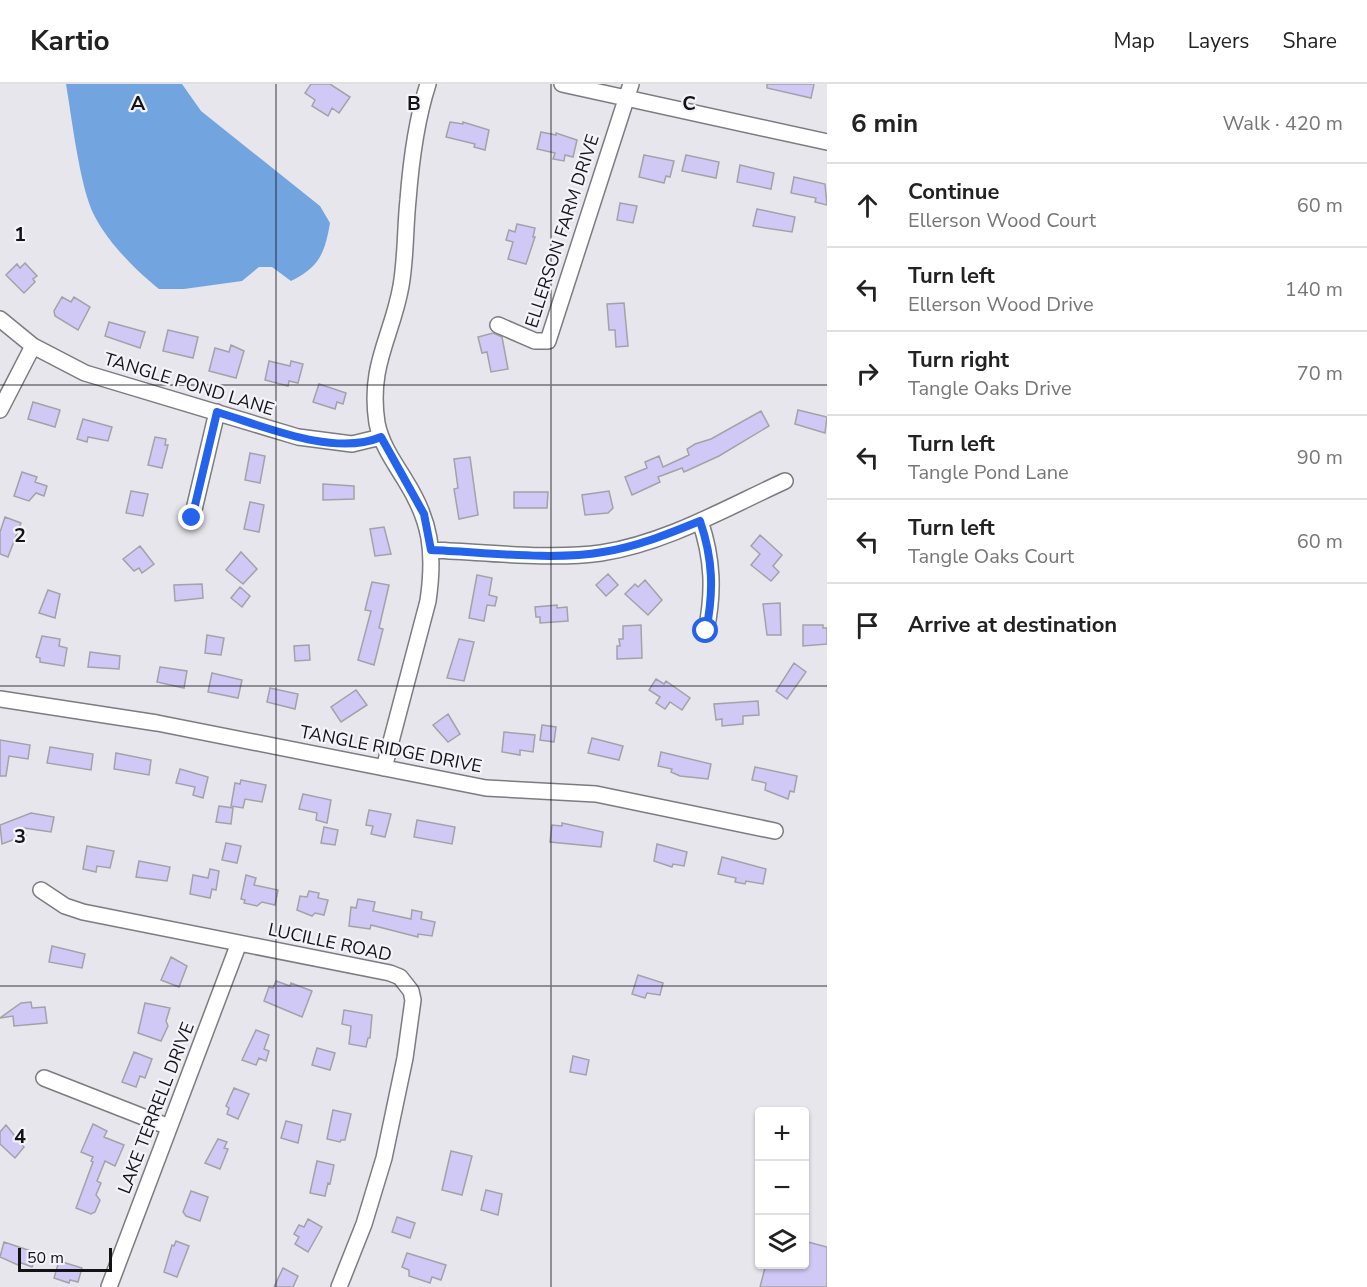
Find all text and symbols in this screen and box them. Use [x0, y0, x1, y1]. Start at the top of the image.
text: Kartio [30, 22, 110, 60]
text: Map [1113, 27, 1155, 55]
text: Layers [1188, 27, 1249, 55]
text: Share [1282, 27, 1337, 55]
text: A [131, 90, 146, 117]
text: B [407, 90, 421, 117]
text: C [682, 90, 696, 117]
text: 6 min [851, 106, 918, 141]
text: Walk · 420 m [1223, 110, 1343, 137]
street label: ELLERSON FARM DRIVE [519, 131, 605, 331]
text: Continue [908, 177, 999, 207]
icon: ahead [851, 189, 884, 222]
text: 60 m [1297, 192, 1343, 219]
text: Ellerson Wood Court [908, 207, 1096, 234]
text: 1 [14, 221, 26, 248]
text: Turn left [908, 261, 995, 291]
icon: left [851, 273, 884, 306]
text: 140 m [1285, 276, 1343, 303]
text: Ellerson Wood Drive [908, 291, 1094, 318]
text: Turn right [908, 345, 1009, 375]
street label: TANGLE POND LANE [101, 347, 277, 421]
icon: right [851, 357, 884, 390]
text: 70 m [1297, 360, 1343, 387]
text: Tangle Oaks Drive [908, 375, 1072, 402]
text: Turn left [908, 429, 995, 459]
icon: left [851, 441, 884, 474]
text: 90 m [1297, 444, 1343, 471]
text: Tangle Pond Lane [908, 459, 1069, 486]
route end [178, 504, 204, 530]
text: Turn left [908, 513, 995, 543]
text: 2 [14, 522, 26, 549]
icon: left [851, 525, 884, 558]
text: 60 m [1297, 528, 1343, 555]
text: Tangle Oaks Court [908, 543, 1074, 570]
icon: arrive [851, 609, 884, 642]
text: Arrive at destination [908, 610, 1117, 640]
route start [692, 617, 718, 643]
street label: TANGLE RIDGE DRIVE [298, 720, 484, 778]
text: 3 [14, 823, 26, 850]
street label: LUCILLE ROAD [266, 917, 394, 967]
street label: LAKE TERRELL DRIVE [112, 1019, 200, 1197]
map controls [755, 1107, 809, 1269]
button: + [755, 1107, 809, 1161]
text: 4 [14, 1123, 26, 1150]
button: − [755, 1161, 809, 1215]
button: layers [755, 1215, 809, 1269]
scale bar [18, 1245, 112, 1272]
text: 50 m [27, 1247, 64, 1269]

